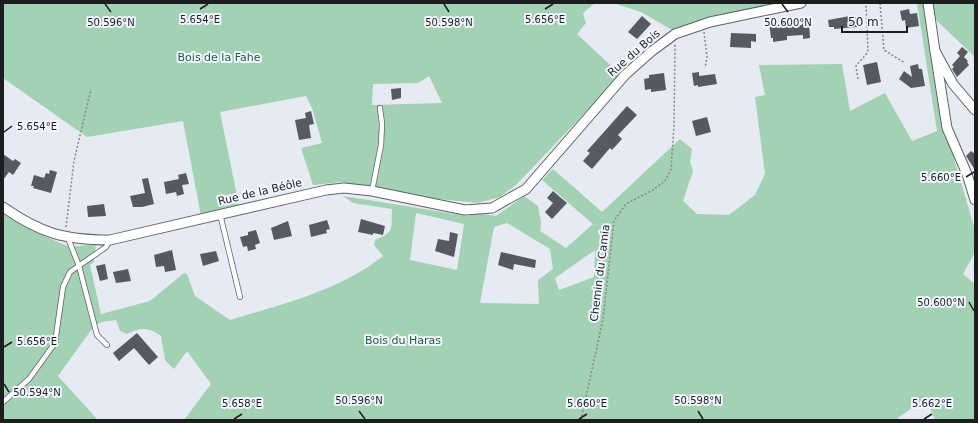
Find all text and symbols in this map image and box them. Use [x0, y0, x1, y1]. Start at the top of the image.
scale bar [842, 8, 907, 34]
text: 5.654°E [180, 14, 220, 25]
text: 5.656°E [525, 14, 565, 25]
text: 50 m [848, 15, 879, 29]
text: 50.596°N [87, 17, 135, 28]
text: 50.598°N [425, 17, 473, 28]
text: 50.600°N [764, 17, 812, 28]
street label: Rue du Bois [605, 27, 663, 79]
park label: Bois de la Fahe [178, 51, 261, 64]
text: 5.654°E [17, 121, 57, 132]
text: 5.660°E [921, 172, 961, 183]
street label: Rue de la Béôle [217, 176, 303, 208]
street label: Chemin du Camia [588, 224, 612, 322]
text: 50.600°N [917, 297, 965, 308]
park label: Bois du Haras [365, 334, 441, 347]
text: 5.656°E [17, 336, 57, 347]
text: 50.594°N [13, 387, 61, 398]
text: 50.596°N [335, 395, 383, 406]
text: 50.598°N [674, 395, 722, 406]
text: 5.658°E [222, 398, 262, 409]
text: 5.660°E [567, 398, 607, 409]
text: 5.662°E [912, 398, 952, 409]

